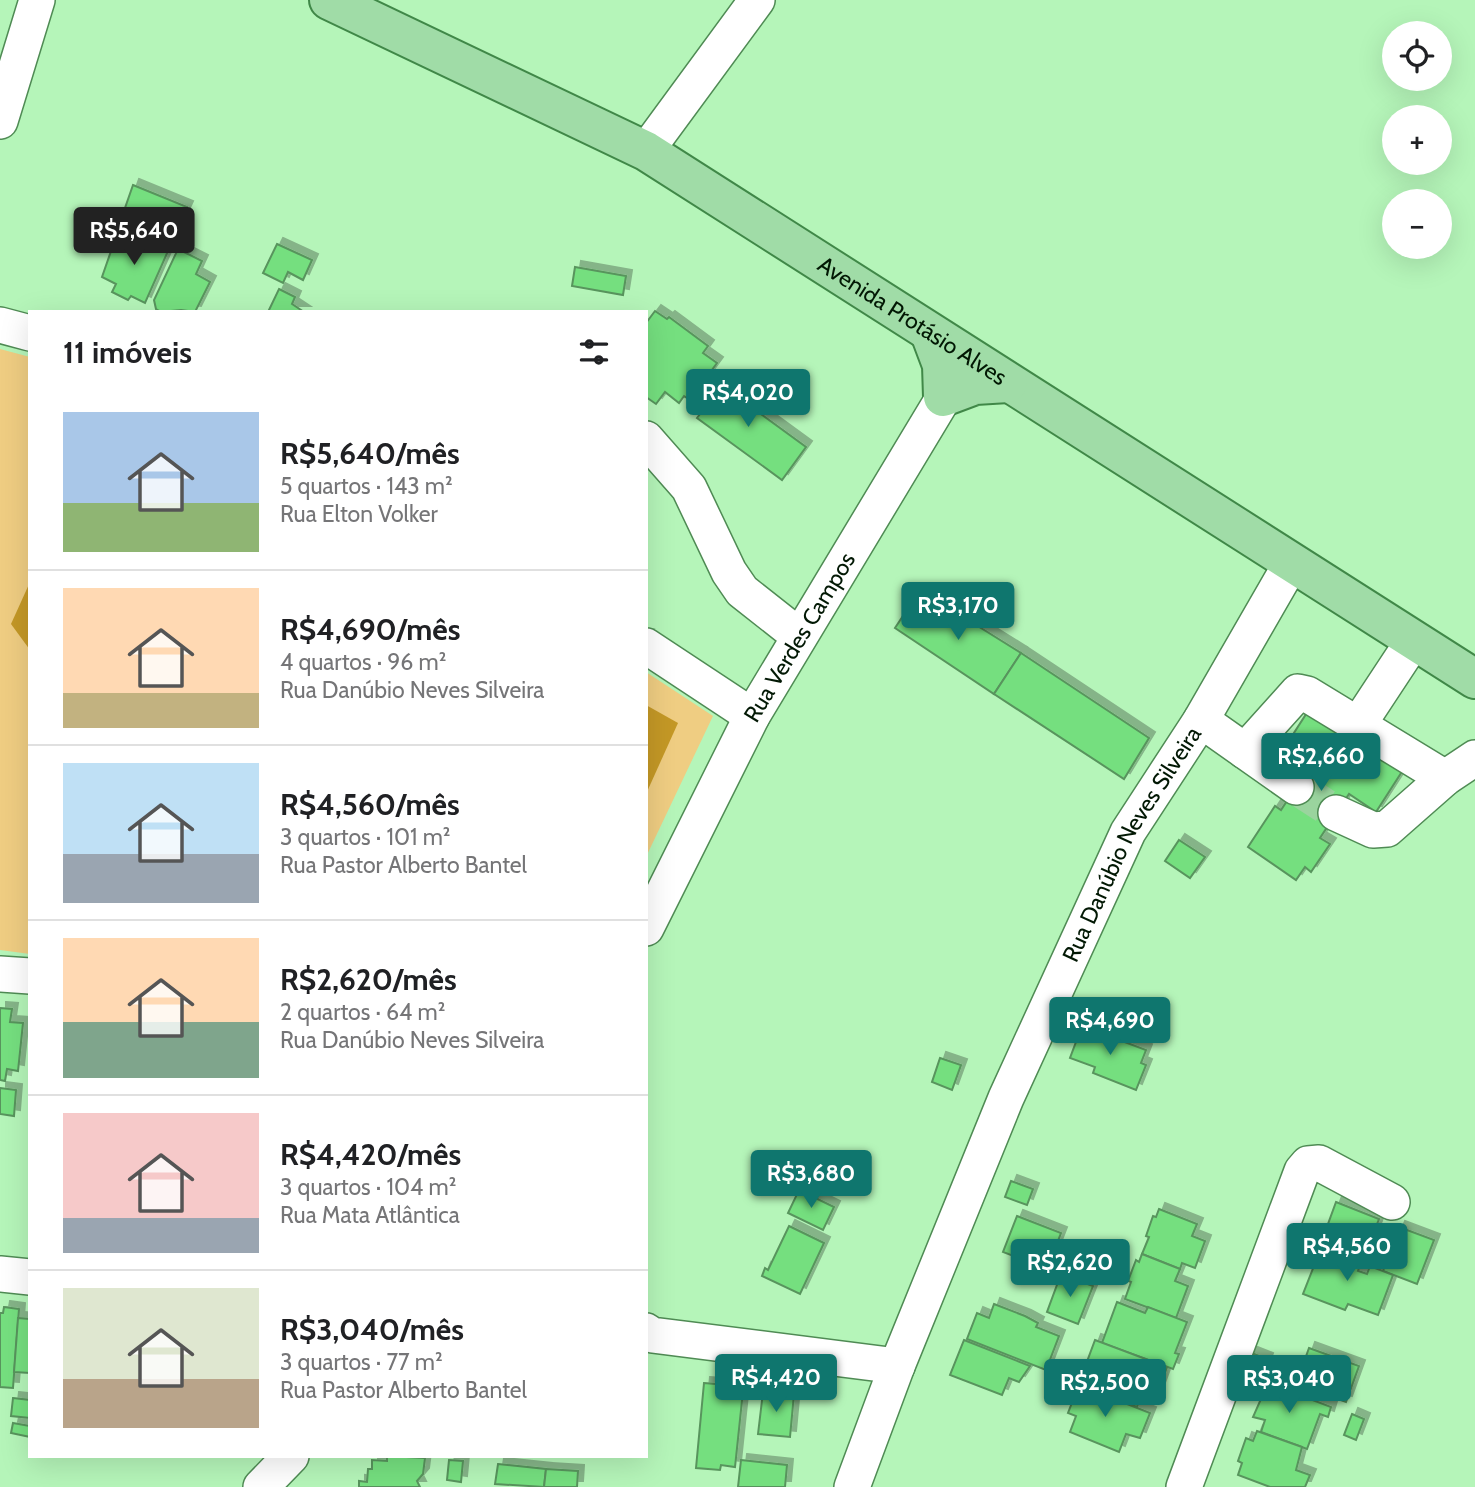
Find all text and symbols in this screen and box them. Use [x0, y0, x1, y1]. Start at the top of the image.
map controls [1382, 21, 1452, 259]
button: locate [1382, 21, 1452, 91]
button: + [1382, 105, 1452, 175]
button: − [1382, 189, 1452, 259]
pin: R$5,640 [69, 208, 199, 267]
text: R$5,640 [90, 216, 178, 244]
street label: Avenida Protásio Alves [813, 250, 1012, 391]
icon: filters [575, 333, 613, 371]
text: 11 imóveis [63, 334, 192, 371]
pin: R$4,020 [683, 370, 813, 429]
text: R$4,020 [702, 378, 794, 406]
text: R$5,640/mês [280, 435, 460, 472]
icon: home [119, 440, 203, 524]
text: 5 quartos · 143 m² [280, 472, 453, 500]
text: Rua Elton Volker [280, 500, 438, 528]
street label: Rua Verdes Campos [738, 547, 861, 727]
pin: R$3,170 [893, 582, 1023, 642]
text: R$3,170 [917, 591, 999, 619]
text: R$4,690/mês [280, 611, 460, 648]
icon: home [119, 616, 203, 700]
text: 4 quartos · 96 m² [280, 648, 446, 676]
text: Rua Danúbio Neves Silveira [280, 676, 544, 704]
street label: Rua Danúbio Neves Silveira [1056, 721, 1207, 966]
pin: R$2,660 [1256, 734, 1386, 793]
text: R$2,660 [1277, 742, 1365, 770]
text: R$4,560/mês [280, 786, 460, 823]
icon: home [119, 791, 203, 875]
text: 3 quartos · 101 m² [280, 823, 450, 851]
text: Rua Pastor Alberto Bantel [280, 851, 527, 879]
text: R$2,620/mês [280, 961, 457, 998]
icon: home [119, 966, 203, 1050]
text: 2 quartos · 64 m² [280, 998, 445, 1026]
pin: R$4,690 [1045, 998, 1175, 1057]
text: R$4,690 [1065, 1006, 1155, 1034]
text: Rua Danúbio Neves Silveira [280, 1026, 544, 1054]
text: R$4,420/mês [280, 1136, 461, 1173]
icon: home [119, 1141, 203, 1225]
pin: R$3,680 [746, 1150, 876, 1210]
text: R$3,680 [767, 1159, 855, 1187]
text: 3 quartos · 104 m² [280, 1173, 456, 1201]
text: Rua Mata Atlântica [280, 1201, 460, 1229]
pin: R$4,560 [1282, 1224, 1412, 1283]
text: R$4,560 [1303, 1232, 1391, 1260]
pin: R$2,620 [1005, 1240, 1135, 1299]
text: R$2,620 [1027, 1248, 1113, 1276]
text: R$3,040/mês [280, 1311, 464, 1348]
icon: home [119, 1316, 203, 1400]
text: 3 quartos · 77 m² [280, 1348, 443, 1376]
pin: R$4,420 [711, 1354, 841, 1414]
pin: R$3,040 [1224, 1356, 1354, 1415]
pin: R$2,500 [1040, 1360, 1170, 1419]
text: R$4,420 [731, 1363, 821, 1391]
text: R$3,040 [1243, 1364, 1335, 1392]
text: R$2,500 [1060, 1368, 1150, 1396]
text: Rua Pastor Alberto Bantel [280, 1376, 527, 1404]

